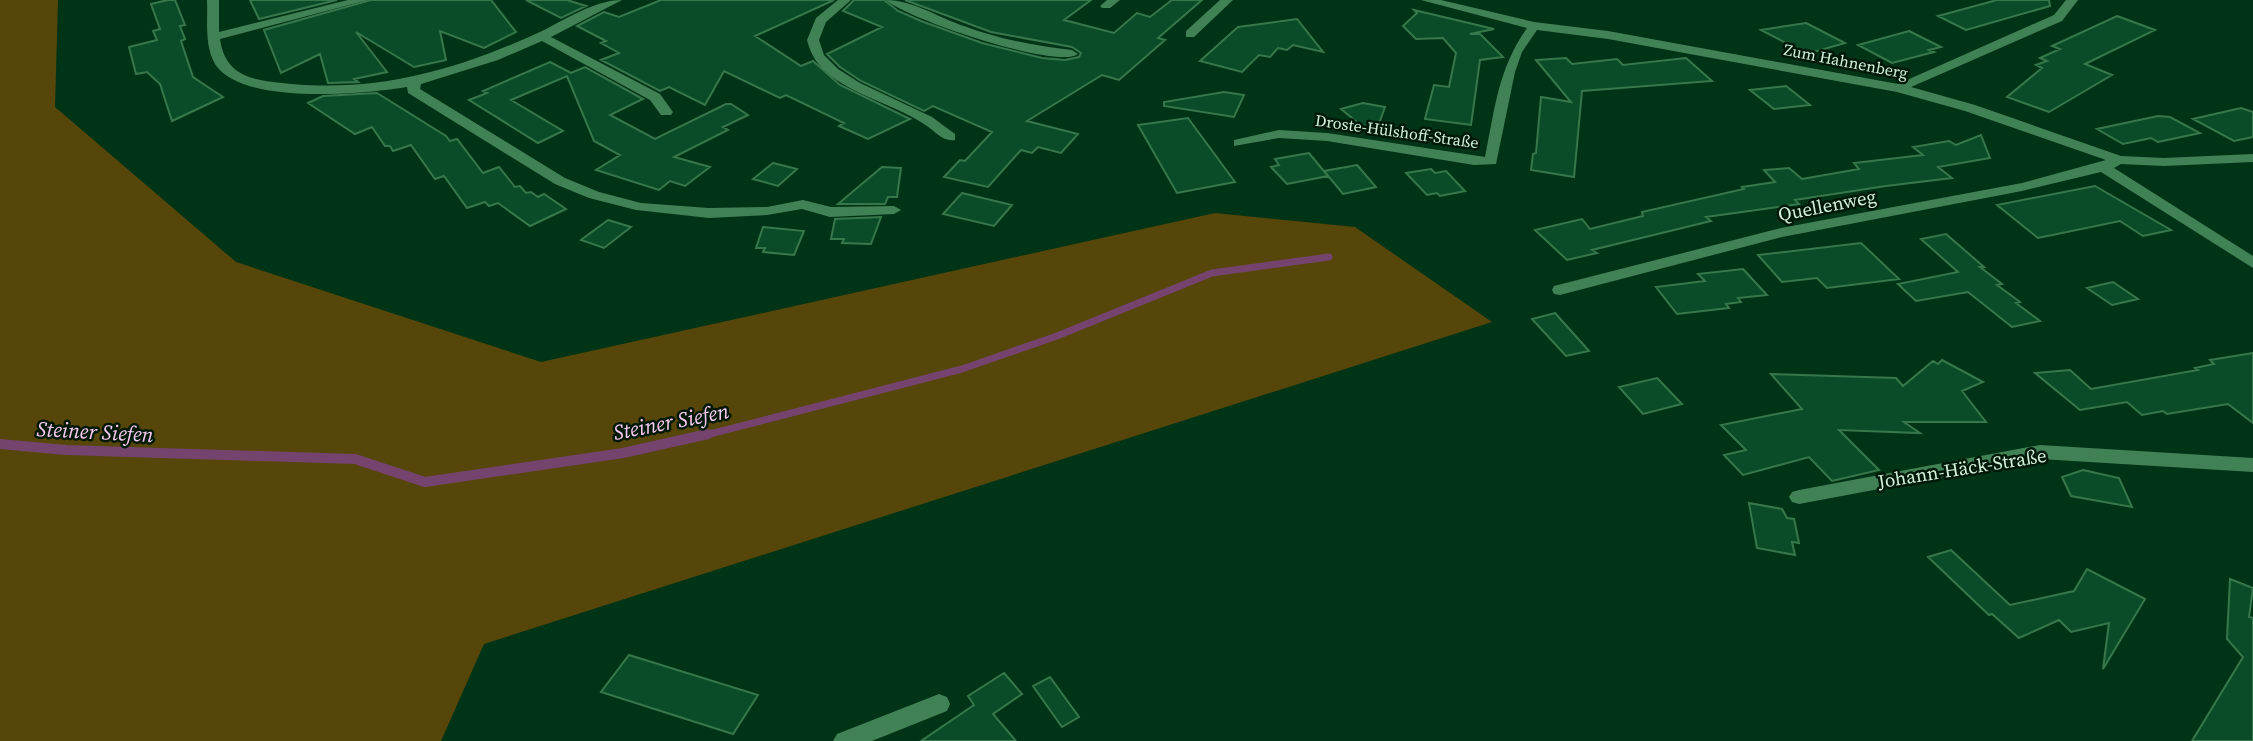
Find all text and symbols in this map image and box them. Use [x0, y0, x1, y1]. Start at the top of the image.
street label: Zum Hahnenberg [1782, 38, 1910, 84]
street label: Droste-Hülshoff-Straße [1314, 109, 1480, 153]
street label: Quellenweg [1776, 183, 1878, 227]
water label: Steiner Siefen [611, 396, 731, 447]
water label: Steiner Siefen [36, 414, 154, 449]
street label: Johann-Häck-Straße [1875, 442, 2048, 494]

